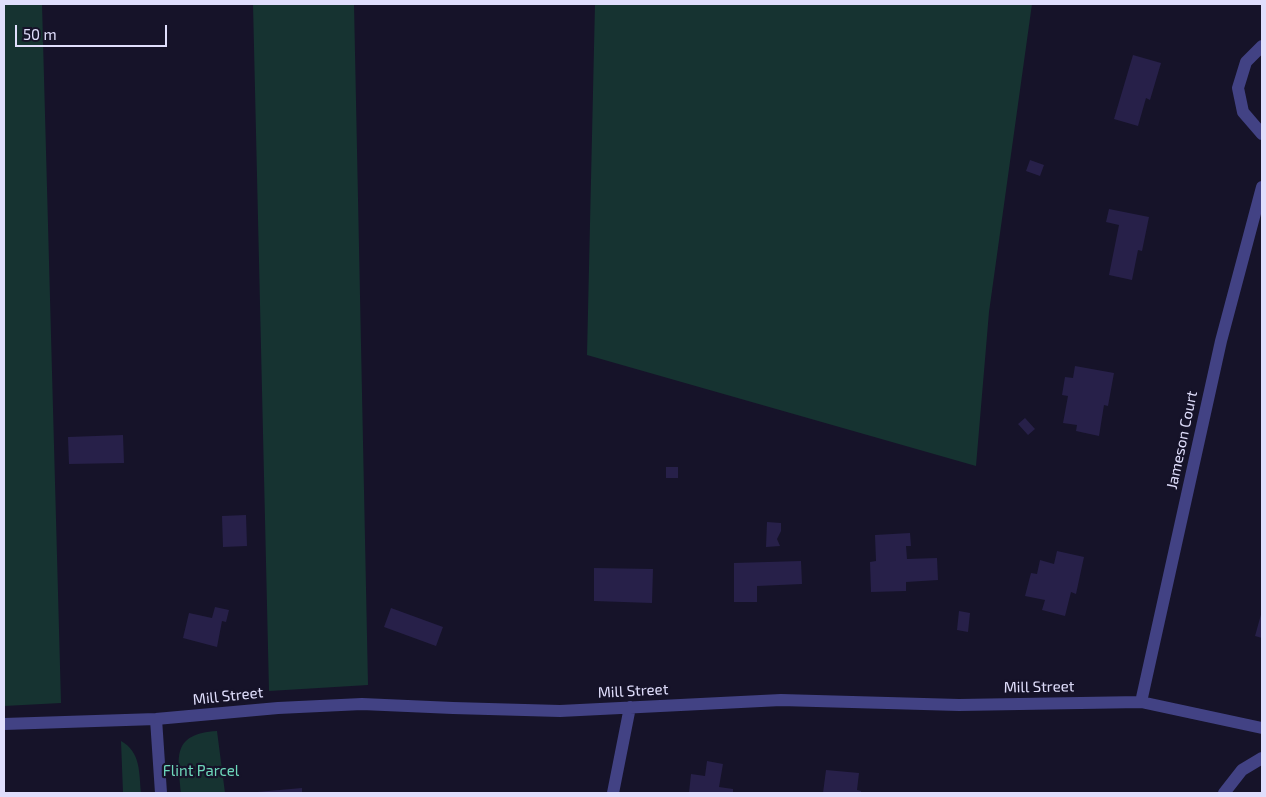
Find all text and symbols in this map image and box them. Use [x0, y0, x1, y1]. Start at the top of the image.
scale bar [18, 15, 170, 47]
text: 50 m [23, 25, 57, 43]
street label: Jameson Court [1163, 389, 1201, 491]
street label: Mill Street [1003, 677, 1075, 697]
street label: Mill Street [597, 680, 669, 702]
street label: Mill Street [192, 683, 264, 709]
park label: Flint Parcel [163, 762, 239, 780]

